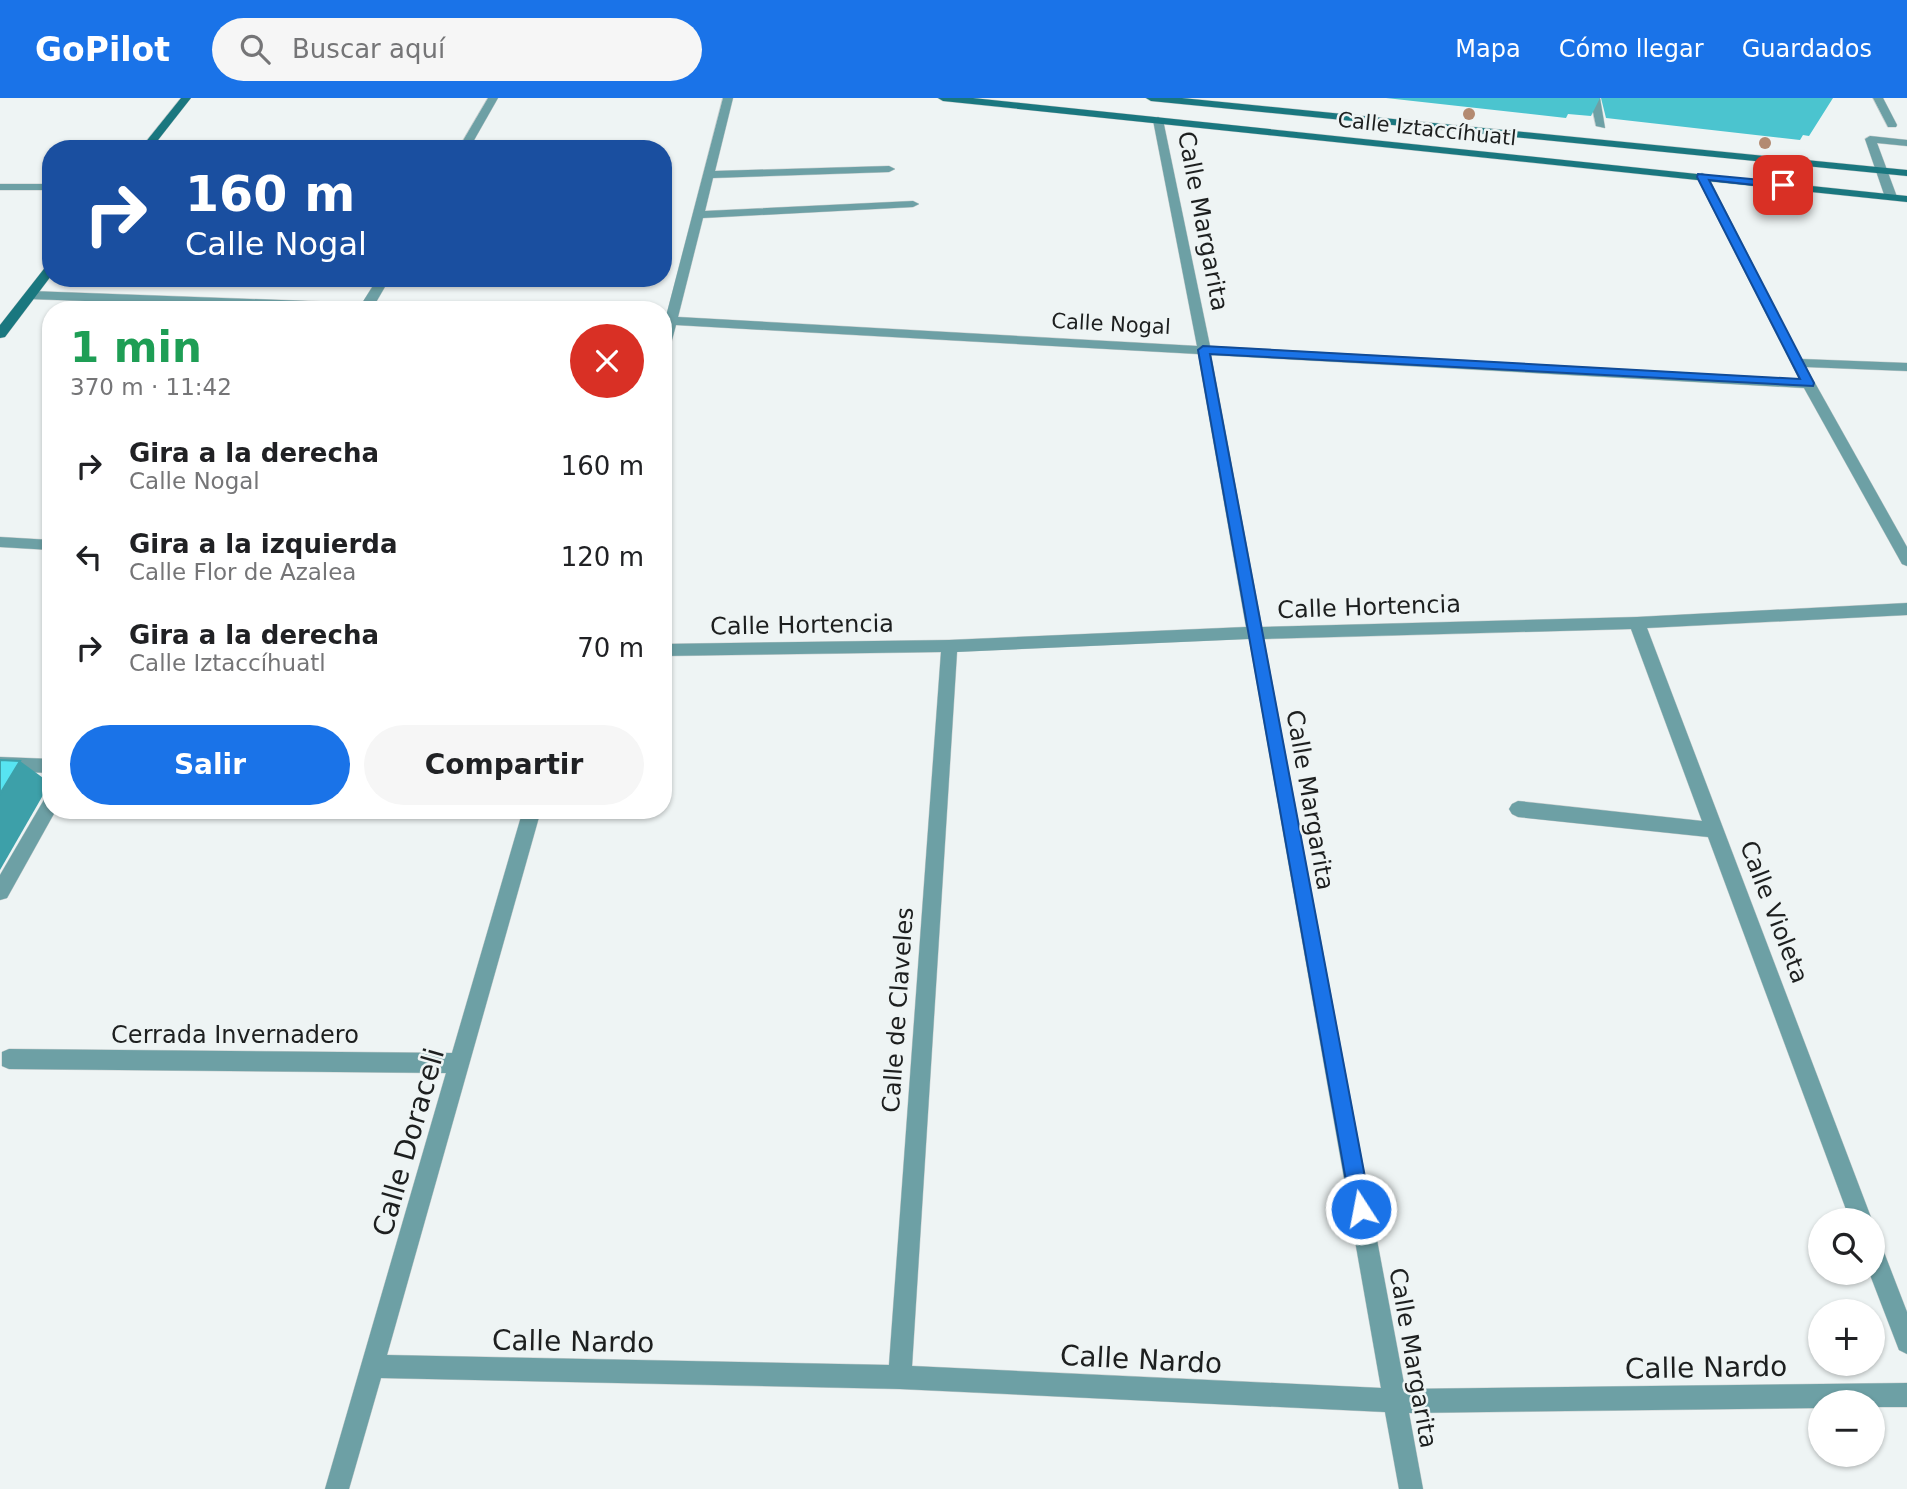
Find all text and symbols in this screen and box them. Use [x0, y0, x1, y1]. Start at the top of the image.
search box [212, 18, 702, 81]
text: GoPilot [35, 30, 170, 69]
icon: search [236, 30, 274, 68]
text: Buscar aquí [292, 34, 445, 64]
text: Mapa [1455, 35, 1521, 63]
text: Cómo llegar [1559, 35, 1704, 63]
text: Guardados [1742, 35, 1872, 63]
street label: Calle Iztaccíhuatl [1336, 108, 1518, 150]
street label: Calle Margarita [1172, 129, 1234, 313]
pin [1753, 155, 1813, 215]
text: 160 m [185, 166, 355, 223]
icon: arrive [1764, 166, 1802, 204]
icon: right [70, 168, 161, 259]
text: Calle Nogal [185, 225, 367, 263]
street label: Calle Nogal [1051, 309, 1171, 339]
text: 1 min [70, 323, 202, 372]
button: close [570, 324, 644, 398]
text: 370 m · 11:42 [70, 374, 232, 400]
text: Gira a la derecha [129, 438, 379, 468]
icon: right [70, 447, 108, 485]
text: 160 m [561, 451, 644, 481]
text: Calle Nogal [129, 468, 260, 494]
text: Gira a la izquierda [129, 529, 397, 559]
icon: left [70, 538, 108, 576]
text: 120 m [561, 542, 644, 572]
text: Calle Flor de Azalea [129, 559, 356, 585]
street label: Calle Hortencia [1277, 590, 1461, 624]
street label: Calle Hortencia [710, 609, 894, 641]
text: Gira a la derecha [129, 620, 379, 650]
icon: right [70, 629, 108, 667]
text: 70 m [577, 633, 644, 663]
text: Calle Iztaccíhuatl [129, 650, 326, 676]
street label: Calle Margarita [1280, 708, 1340, 892]
button: Salir [70, 725, 350, 805]
button: Compartir [364, 725, 644, 805]
street label: Calle Violeta [1734, 837, 1814, 987]
street label: Calle de Claveles [877, 906, 919, 1114]
street label: Cerrada Invernadero [111, 1021, 359, 1049]
street label: Calle Doraceli [366, 1044, 451, 1240]
position arrow [1324, 1172, 1398, 1246]
map controls [1808, 1208, 1885, 1467]
button: search [1808, 1208, 1885, 1285]
street label: Calle Margarita [1383, 1266, 1443, 1450]
button: + [1808, 1299, 1885, 1376]
street label: Calle Nardo [492, 1324, 654, 1359]
street label: Calle Nardo [1059, 1339, 1223, 1380]
street label: Calle Nardo [1625, 1350, 1787, 1385]
button: − [1808, 1390, 1885, 1467]

